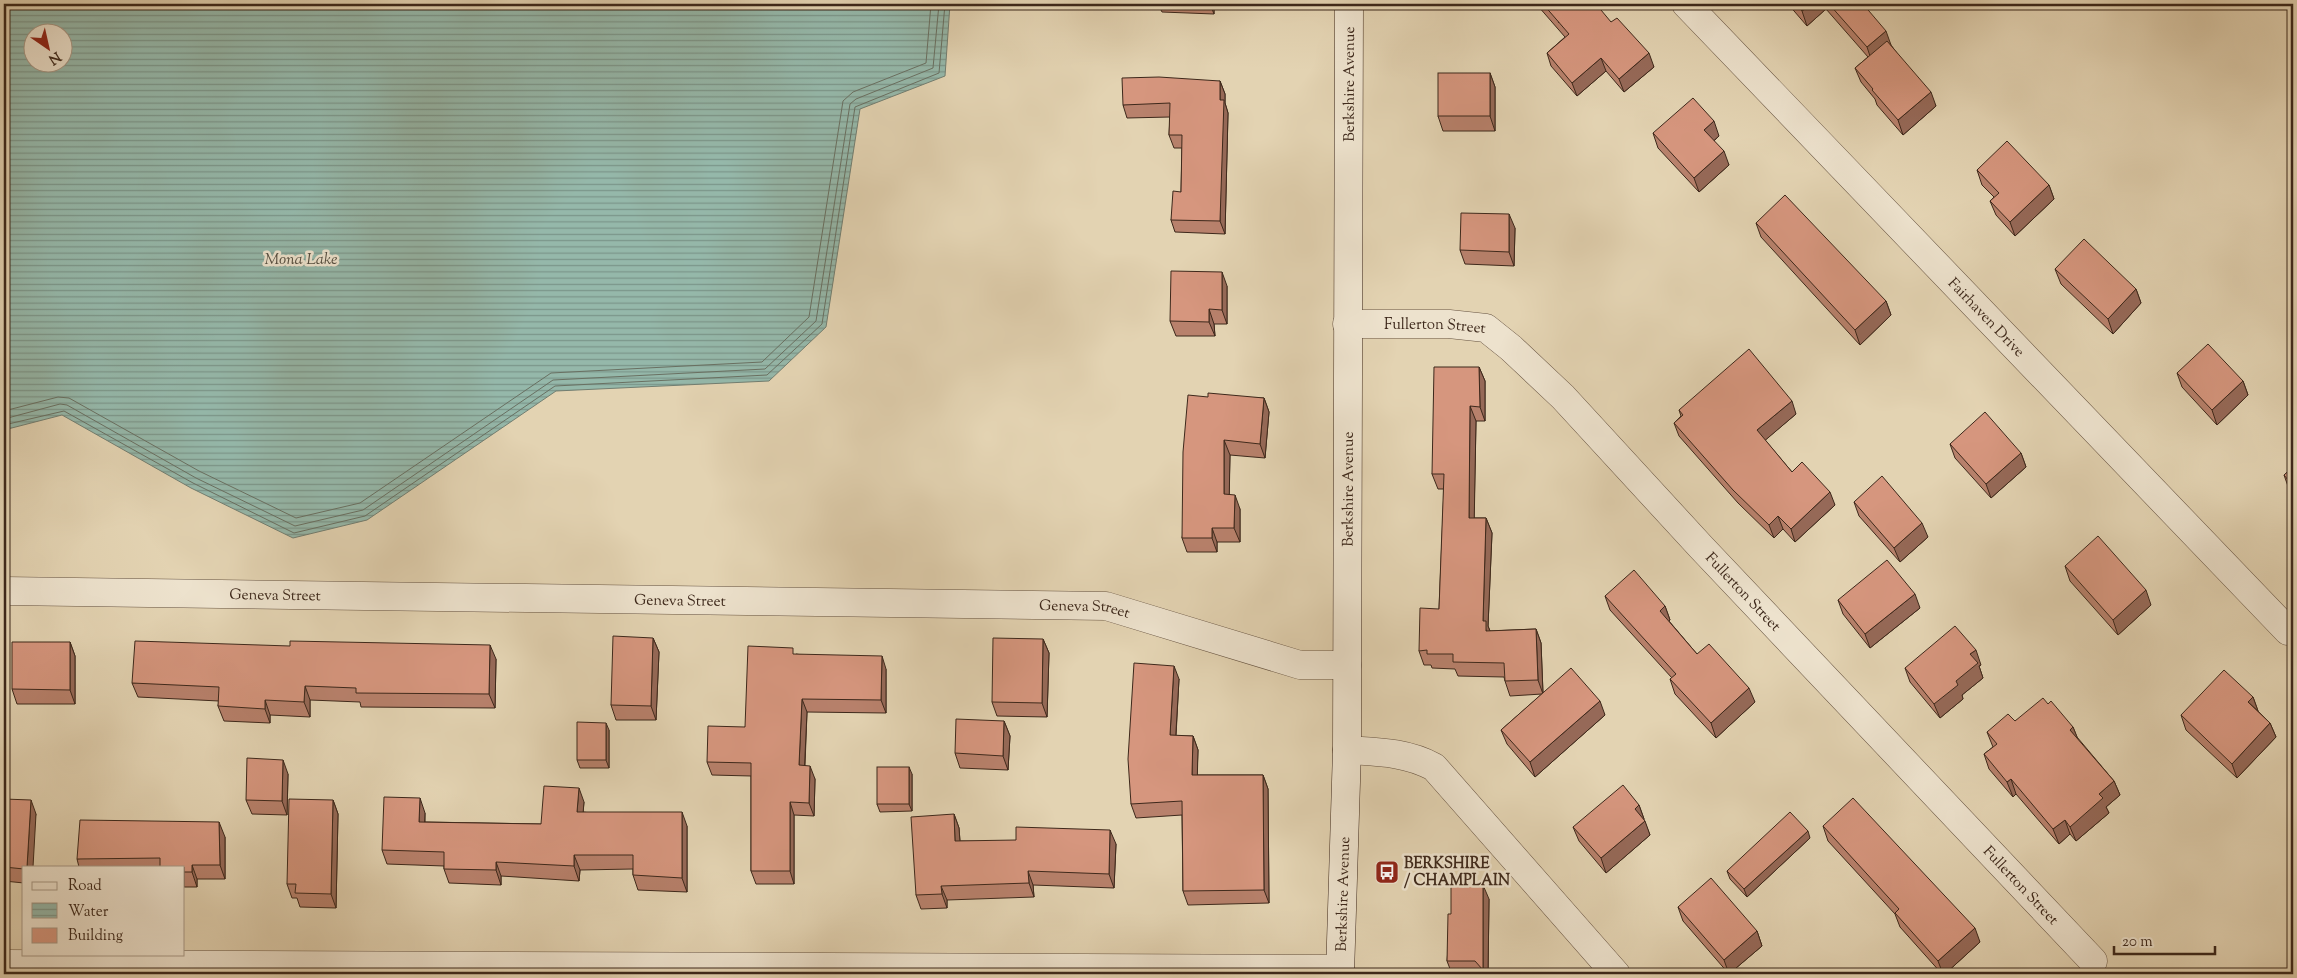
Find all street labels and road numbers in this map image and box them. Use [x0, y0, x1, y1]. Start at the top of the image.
street label: Berkshire Avenue [1340, 27, 1361, 142]
street label: Fairhaven Drive [1942, 274, 2029, 362]
street label: Fullerton Street [1384, 315, 1487, 340]
street label: Berkshire Avenue [1339, 432, 1360, 547]
street label: Fullerton Street [1700, 548, 1785, 637]
street label: Geneva Street [229, 585, 321, 607]
street label: Geneva Street [634, 591, 726, 613]
street label: Geneva Street [1039, 596, 1132, 625]
street label: Berkshire Avenue [1332, 836, 1356, 952]
street label: Fullerton Street [1977, 842, 2063, 930]

